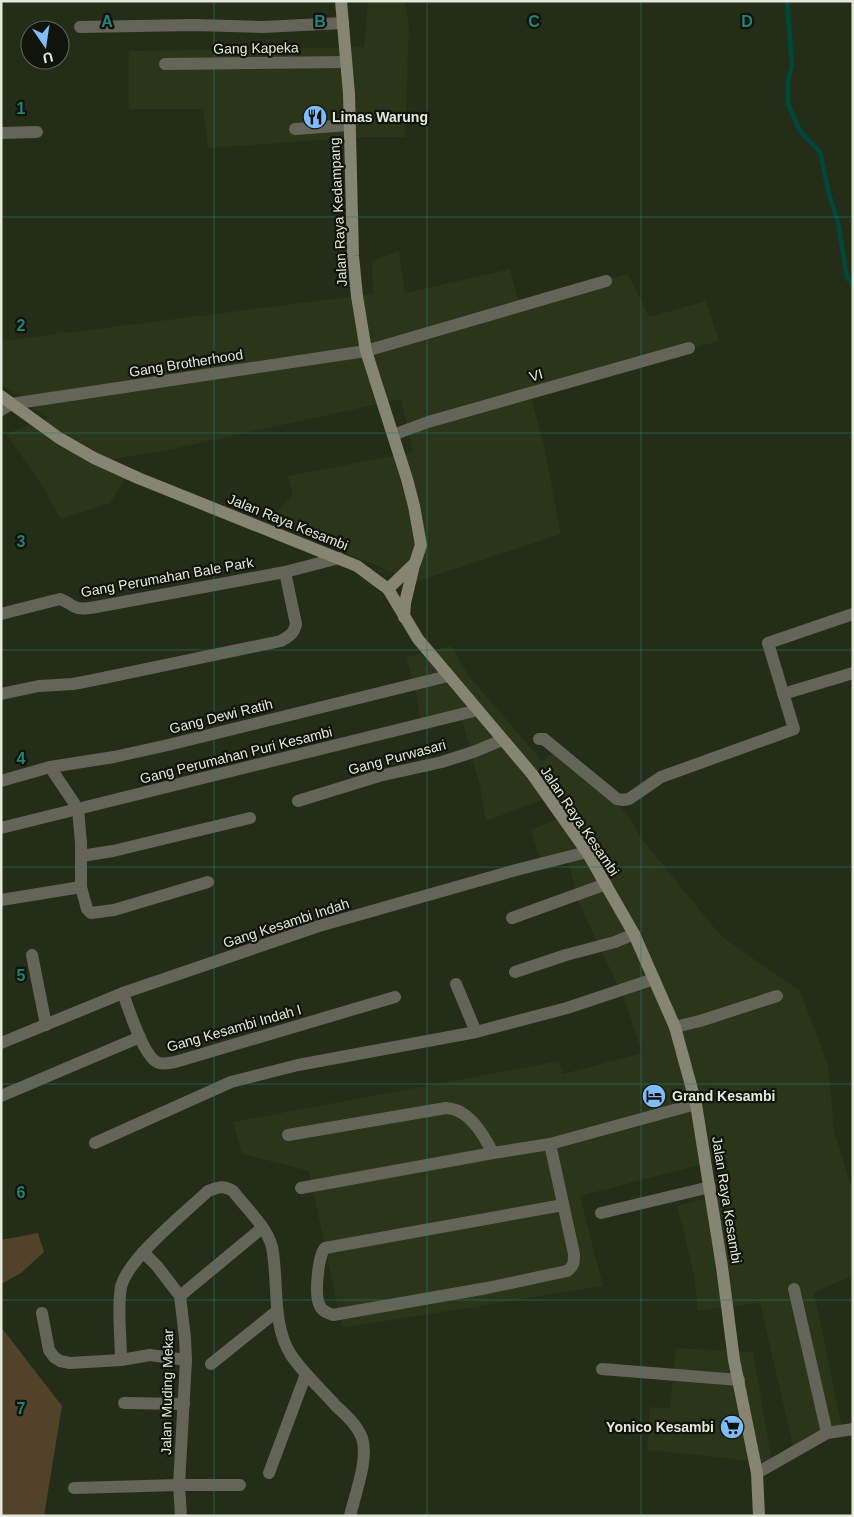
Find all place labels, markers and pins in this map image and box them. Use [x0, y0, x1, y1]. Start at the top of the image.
restaurant icon: Limas Warung [302, 104, 328, 130]
place label: Limas Warung [332, 109, 428, 125]
hotel icon: Grand Kesambi [641, 1083, 667, 1109]
place label: Grand Kesambi [672, 1088, 775, 1104]
supermarket icon: Yonico Kesambi [719, 1414, 745, 1440]
place label: Yonico Kesambi [606, 1419, 714, 1435]

